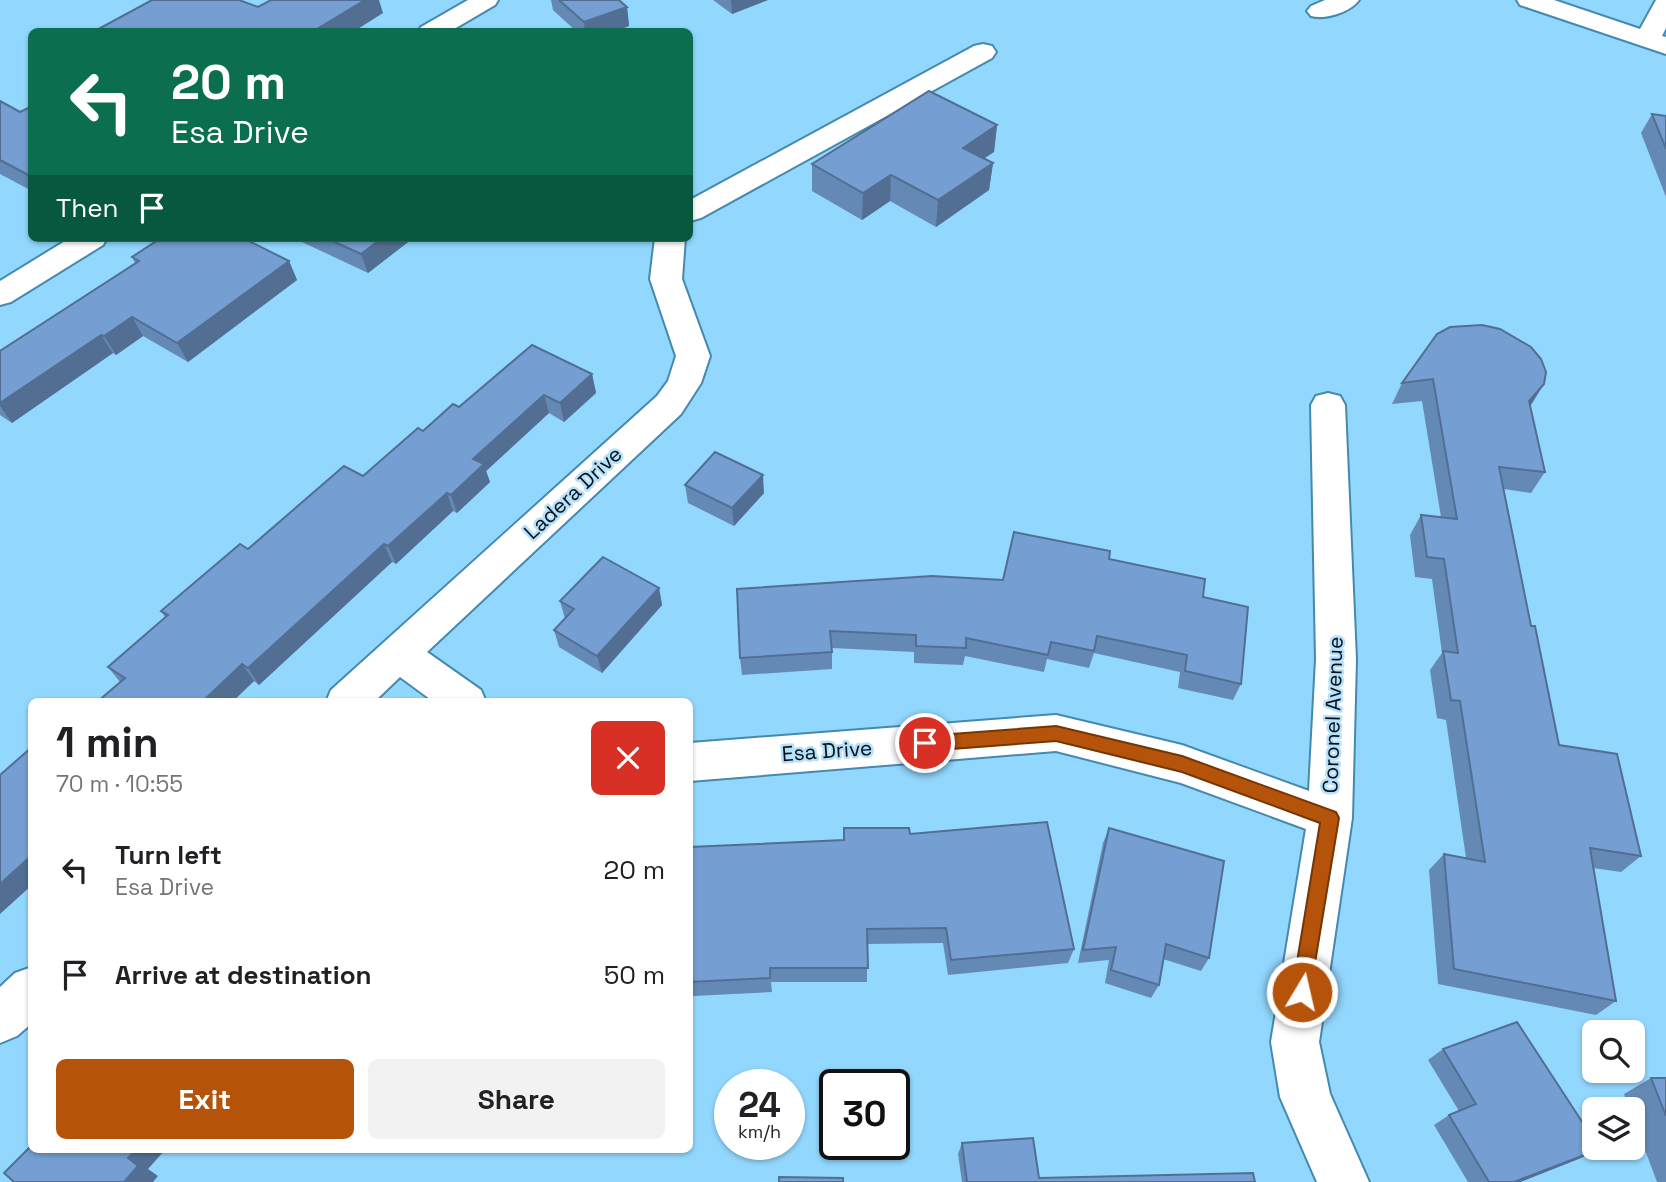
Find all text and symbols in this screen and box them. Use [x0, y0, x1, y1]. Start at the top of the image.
text: 20 m [171, 51, 286, 113]
icon: left [56, 56, 147, 147]
text: Esa Drive [171, 112, 309, 152]
icon: arrive [133, 189, 171, 227]
text: Then [56, 191, 119, 225]
street label: Ladera Drive [518, 440, 627, 545]
street label: Coronel Avenue [1316, 636, 1349, 794]
pin [895, 713, 955, 773]
text: 1 min [56, 716, 159, 769]
button: close [591, 721, 665, 795]
icon: arrive [906, 724, 944, 762]
street label: Esa Drive [781, 734, 873, 767]
text: 70 m · 10:55 [56, 769, 183, 799]
text: Turn left [115, 838, 222, 872]
icon: left [56, 851, 94, 889]
text: 20 m [604, 853, 665, 887]
text: Esa Drive [115, 872, 214, 902]
position arrow [1265, 955, 1339, 1029]
icon: arrive [56, 956, 94, 994]
text: Arrive at destination [115, 958, 372, 992]
text: 50 m [604, 958, 665, 992]
map controls [1582, 1020, 1645, 1160]
button: search [1582, 1020, 1645, 1083]
button: Exit [56, 1059, 354, 1139]
button: Share [368, 1059, 665, 1139]
speed limit sign: 30 [819, 1069, 910, 1160]
text: 24 [738, 1083, 781, 1127]
button: layers [1582, 1097, 1645, 1160]
text: km/h [738, 1120, 781, 1143]

